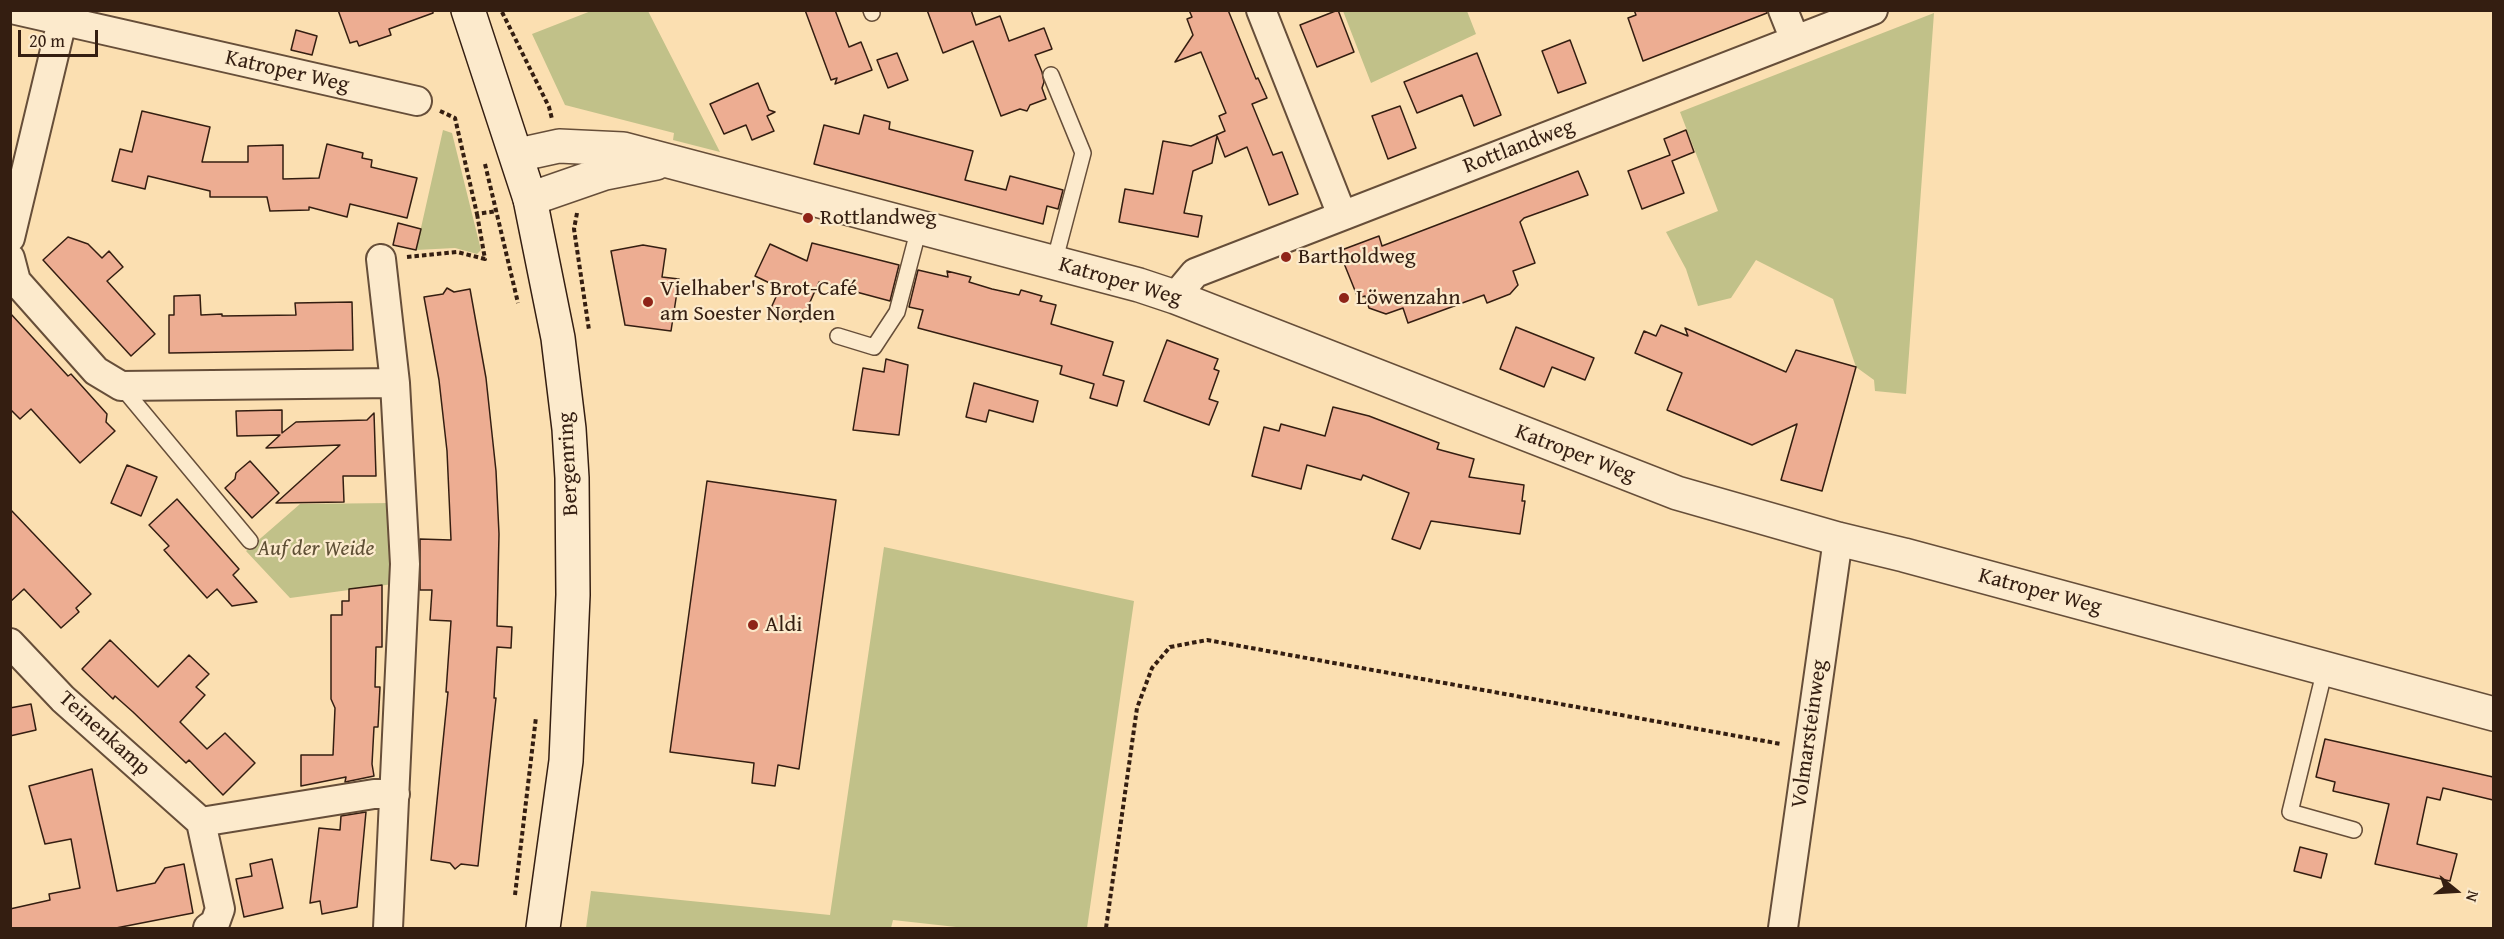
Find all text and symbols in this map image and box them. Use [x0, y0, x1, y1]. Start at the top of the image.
scale bar [21, 18, 100, 56]
text: 20 m [29, 27, 65, 54]
street label: Katroper Weg [222, 45, 352, 99]
street label: Rottlandweg [1460, 114, 1578, 180]
place label: Rottlandweg [820, 205, 937, 231]
marker: Rottlandweg [801, 211, 815, 225]
place label: Bartholdweg [1298, 244, 1416, 270]
marker: Bartholdweg [1279, 250, 1293, 264]
street label: Katroper Weg [1056, 252, 1184, 312]
place label: Vielhaber's Brot-Café am Soester Norden [660, 276, 857, 328]
place label: Löwenzahn [1356, 285, 1461, 311]
marker: Löwenzahn [1337, 291, 1351, 305]
marker: Vielhaber's Brot-Café am Soester Norden [641, 295, 655, 309]
street label: Bergenring [553, 411, 585, 517]
street label: Katroper Weg [1511, 419, 1639, 489]
park label: Auf der Weide [258, 536, 374, 562]
street label: Katroper Weg [1976, 563, 2104, 621]
place label: Aldi [765, 612, 802, 638]
marker: Aldi [746, 618, 760, 632]
street label: Volmarsteinweg [1787, 658, 1833, 810]
street label: Teinenkamp [53, 686, 155, 782]
north arrow [2426, 861, 2486, 921]
text: N [2460, 888, 2486, 905]

